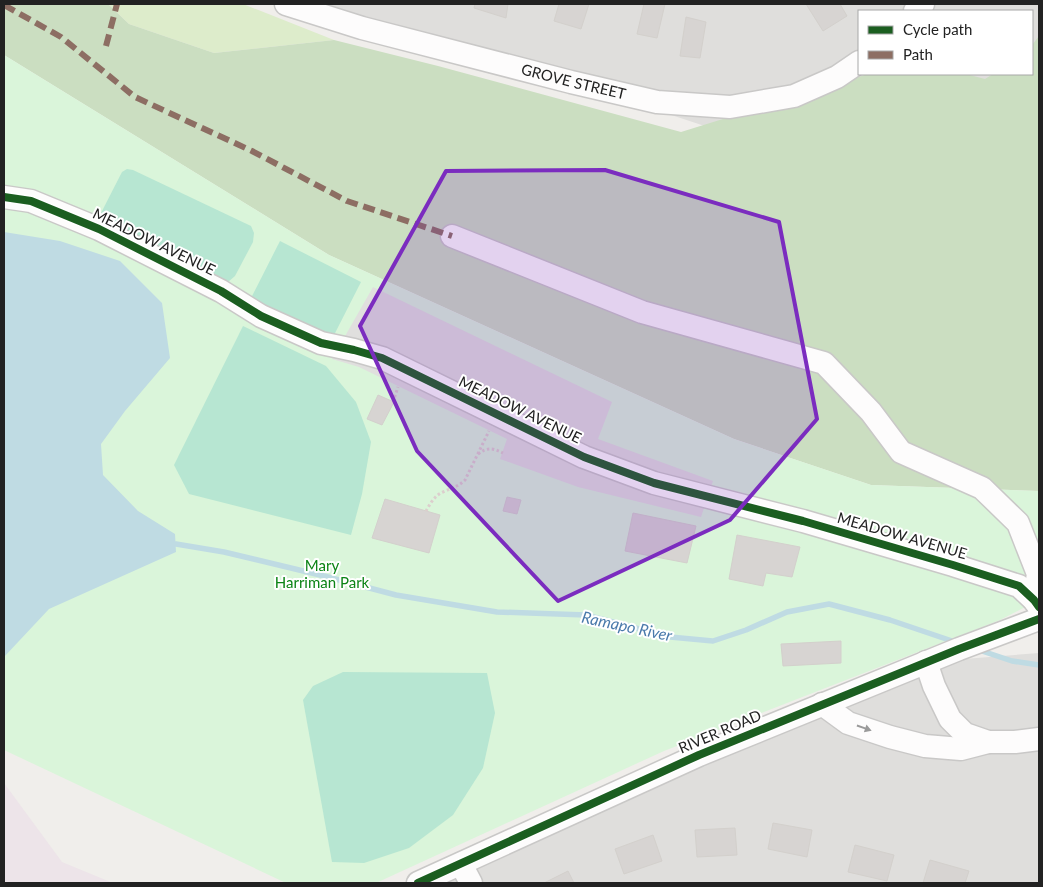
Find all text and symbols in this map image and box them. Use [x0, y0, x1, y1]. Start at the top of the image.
legend [858, 10, 1033, 75]
text: Cycle path [903, 20, 972, 38]
text: Path [903, 45, 933, 63]
street label: GROVE STREET [519, 60, 628, 103]
street label: MEADOW AVENUE [90, 204, 219, 279]
street label: MEADOW AVENUE [456, 372, 585, 447]
street label: MEADOW AVENUE [835, 508, 969, 562]
park label: Mary Harriman Park [275, 556, 370, 591]
water label: Ramapo River [580, 607, 675, 644]
street label: RIVER ROAD [675, 706, 764, 757]
one-way arrow [856, 725, 871, 732]

